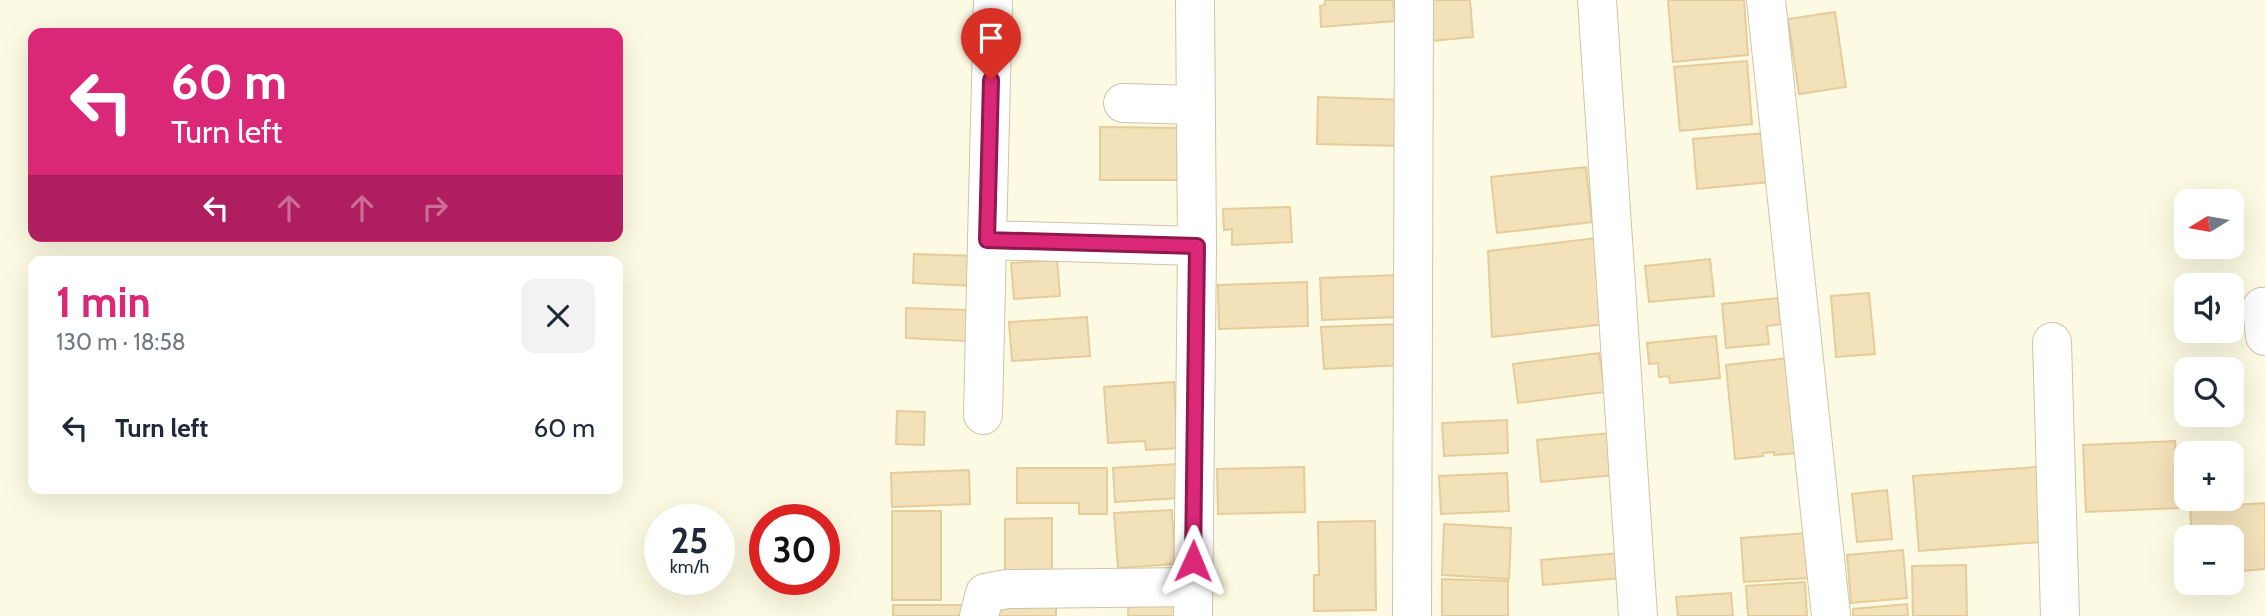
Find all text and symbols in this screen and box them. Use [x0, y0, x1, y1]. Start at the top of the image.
pin [961, 8, 1021, 80]
icon: arrive [972, 19, 1010, 57]
text: 60 m [171, 52, 287, 111]
icon: left [56, 56, 147, 147]
text: Turn left [171, 112, 282, 151]
icon: left [197, 189, 235, 227]
icon: ahead [270, 189, 308, 227]
icon: ahead [343, 189, 381, 227]
icon: right [416, 189, 454, 227]
north arrow [2174, 189, 2244, 259]
map controls [2174, 189, 2244, 595]
button: sound [2174, 273, 2244, 343]
text: 1 min [56, 276, 151, 328]
button: close [521, 279, 595, 353]
text: 130 m · 18:58 [56, 328, 186, 356]
button: search [2174, 357, 2244, 427]
icon: left [56, 409, 94, 447]
text: Turn left [115, 412, 208, 444]
text: 60 m [533, 412, 595, 444]
button: + [2174, 441, 2244, 511]
speed limit sign: 30 [749, 504, 840, 595]
text: 25 [671, 519, 708, 562]
position arrow [1156, 524, 1230, 598]
button: − [2174, 525, 2244, 595]
text: km/h [670, 556, 709, 578]

